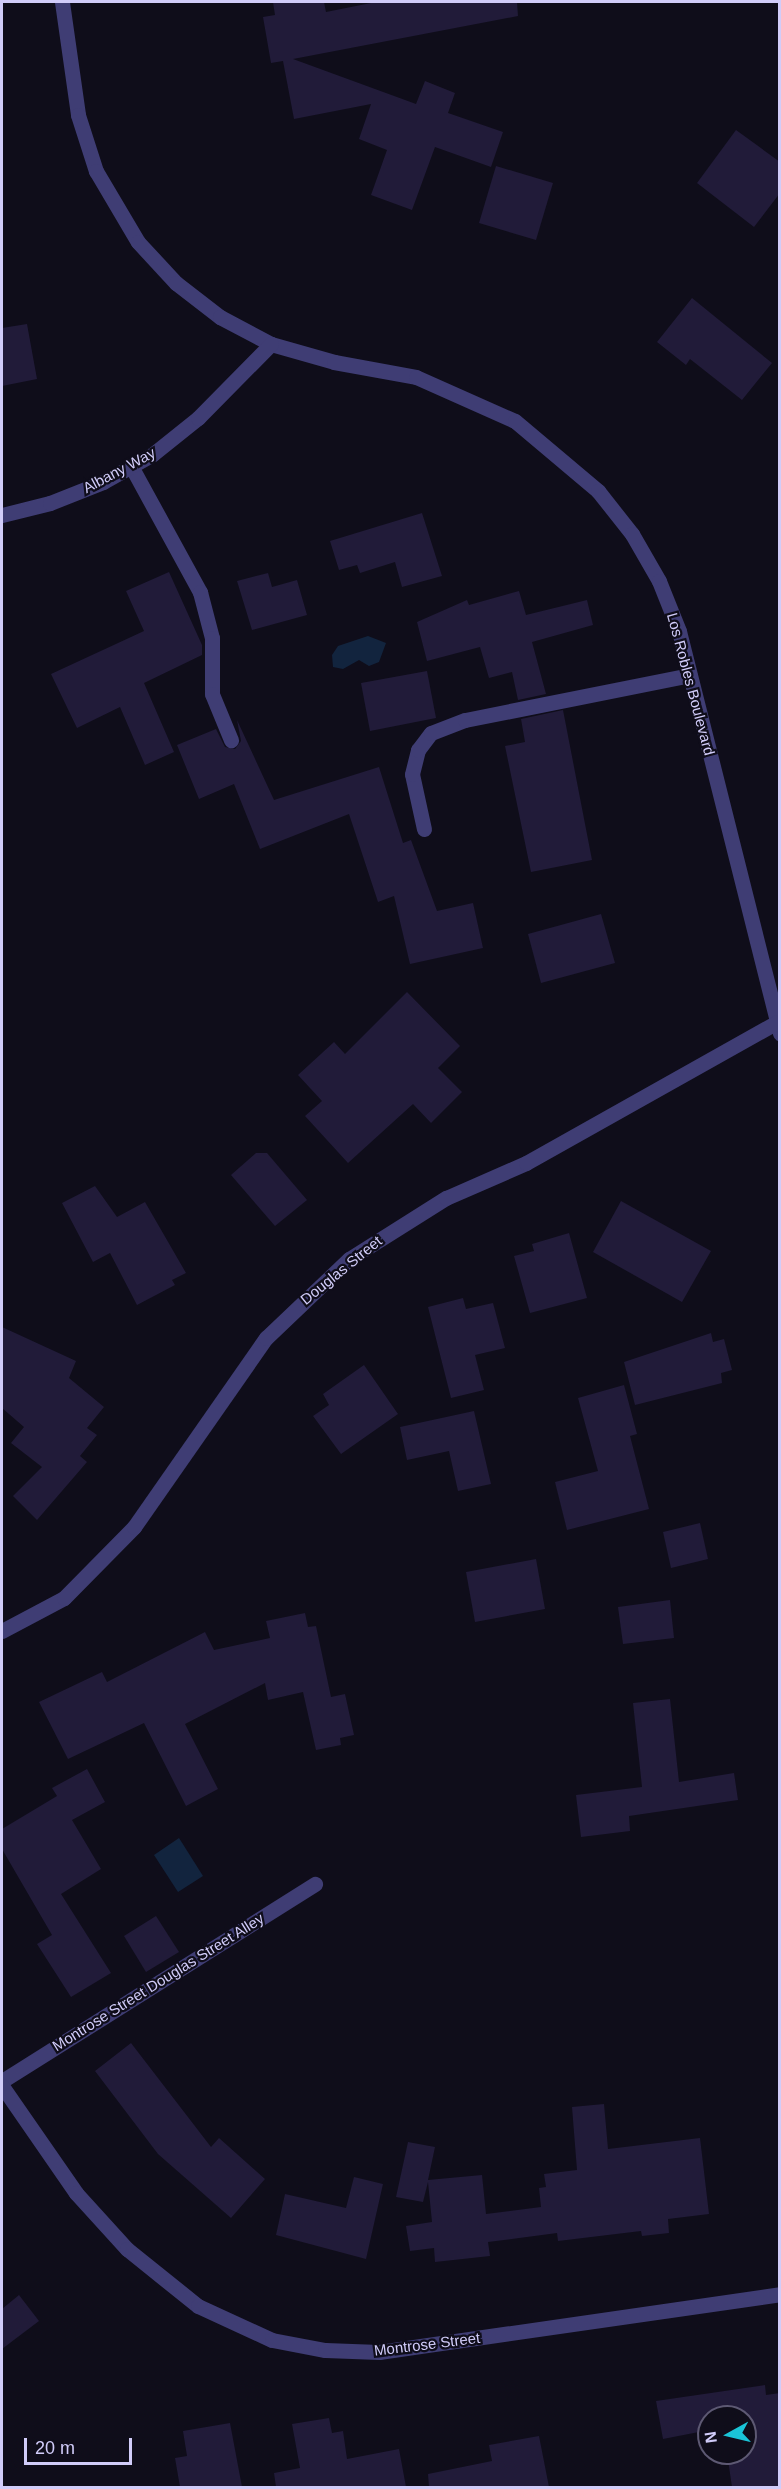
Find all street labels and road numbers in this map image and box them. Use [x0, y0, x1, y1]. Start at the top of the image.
street label: Albany Way [80, 443, 158, 497]
street label: Los Robles Boulevard [663, 611, 719, 757]
street label: Douglas Street [297, 1232, 385, 1308]
street label: Montrose Street Douglas Street Alley [49, 1909, 267, 2055]
street label: Montrose Street [373, 2329, 481, 2359]

